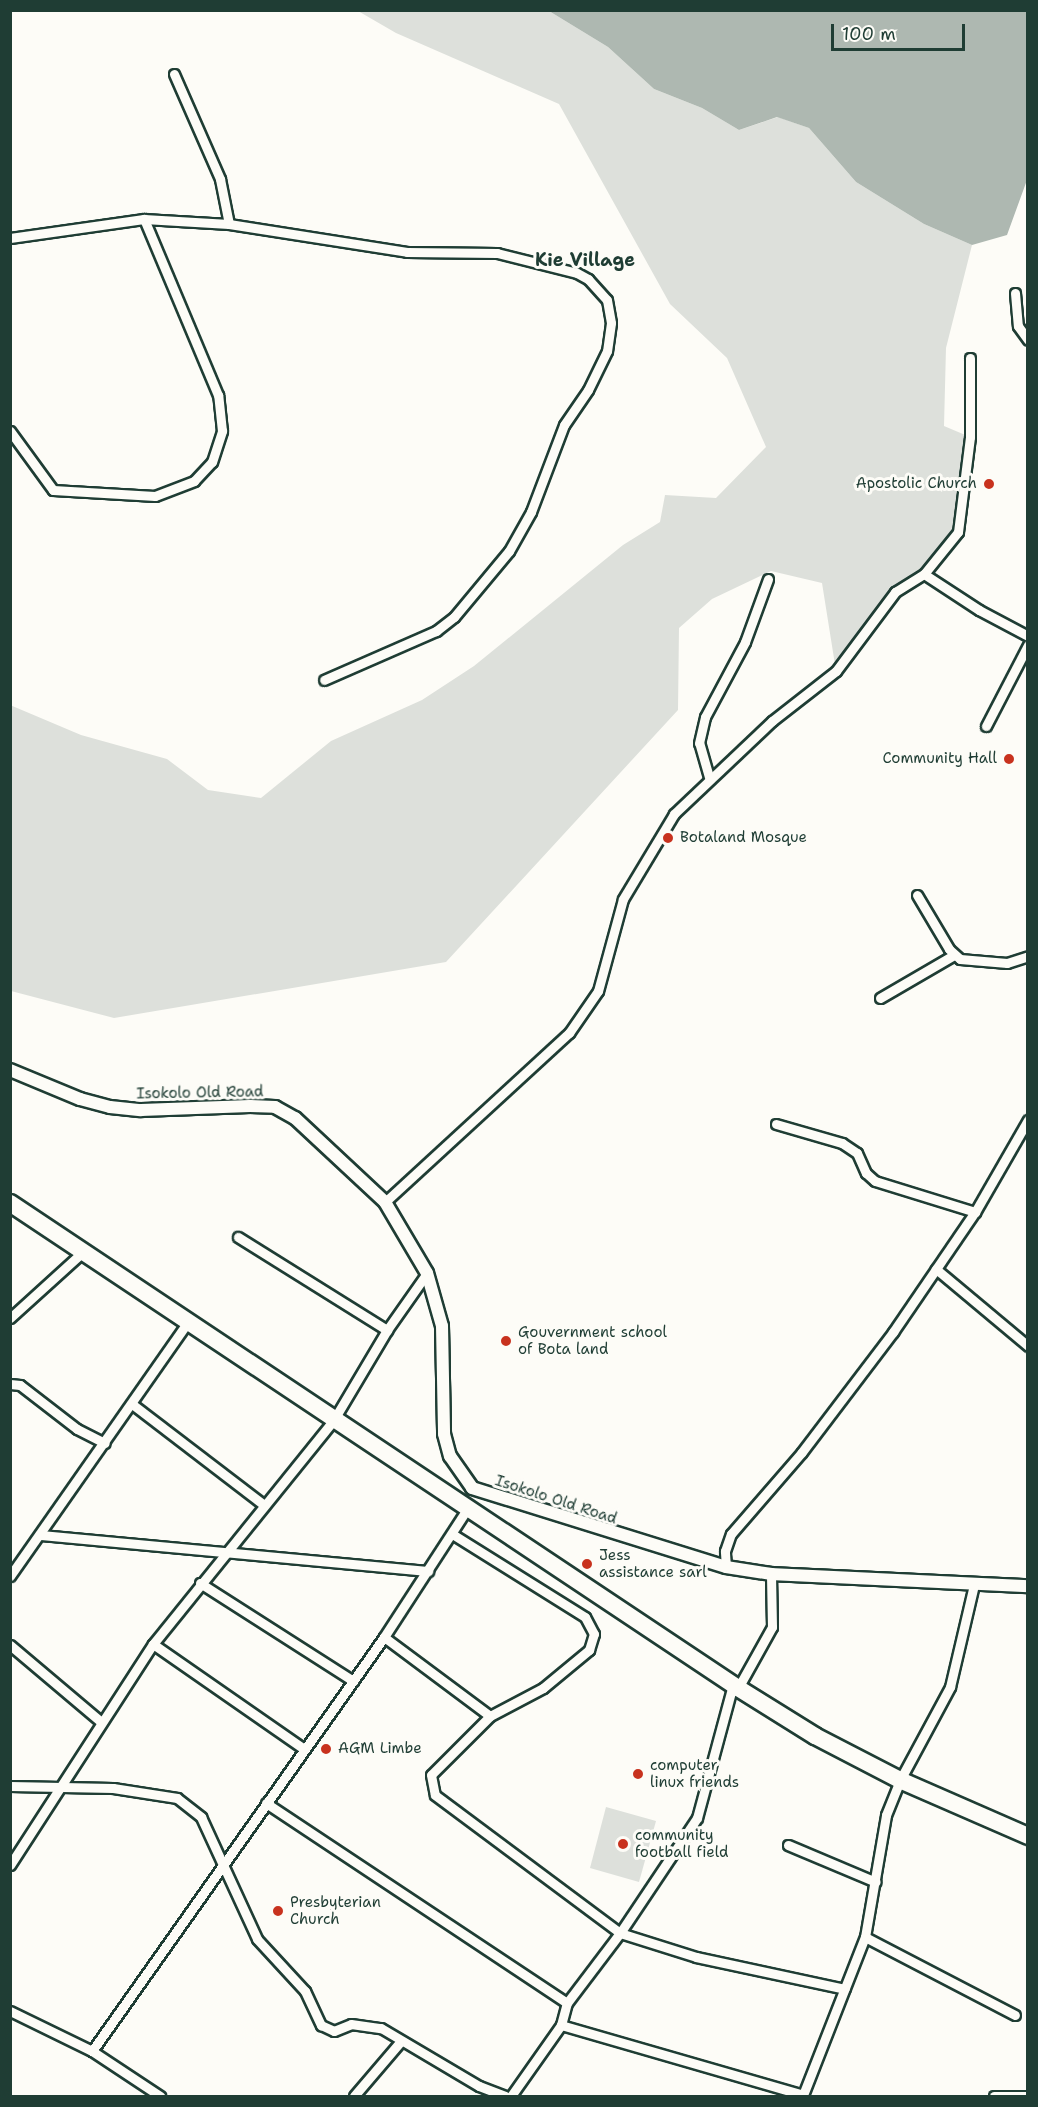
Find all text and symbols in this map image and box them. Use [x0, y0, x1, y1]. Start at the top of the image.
scale bar [834, 12, 968, 50]
text: 100 m [842, 22, 896, 46]
district label: Kie Village [535, 249, 635, 271]
place label: Apostolic Church [856, 475, 977, 493]
marker: Apostolic Church [982, 477, 996, 491]
place label: Community Hall [883, 750, 997, 768]
marker: Community Hall [1002, 752, 1016, 766]
place label: Botaland Mosque [680, 829, 807, 847]
marker: Botaland Mosque [661, 831, 675, 845]
street label: Isokolo Old Road [136, 1083, 264, 1103]
place label: Gouvernment school of Bota land [518, 1323, 667, 1358]
marker: Gouvernment school of Bota land [499, 1334, 513, 1348]
street label: Isokolo Old Road [493, 1472, 619, 1528]
place label: Jess assistance sarl [599, 1546, 707, 1581]
marker: Jess assistance sarl [580, 1557, 594, 1571]
place label: AGM Limbe [338, 1740, 422, 1758]
marker: AGM Limbe [319, 1742, 333, 1756]
place label: computer linux friends [650, 1756, 739, 1791]
marker: computer linux friends [631, 1767, 645, 1781]
place label: community football field [635, 1826, 729, 1861]
marker: community football field [616, 1837, 630, 1851]
place label: Presbyterian Church [290, 1893, 381, 1928]
marker: Presbyterian Church [271, 1904, 285, 1918]

